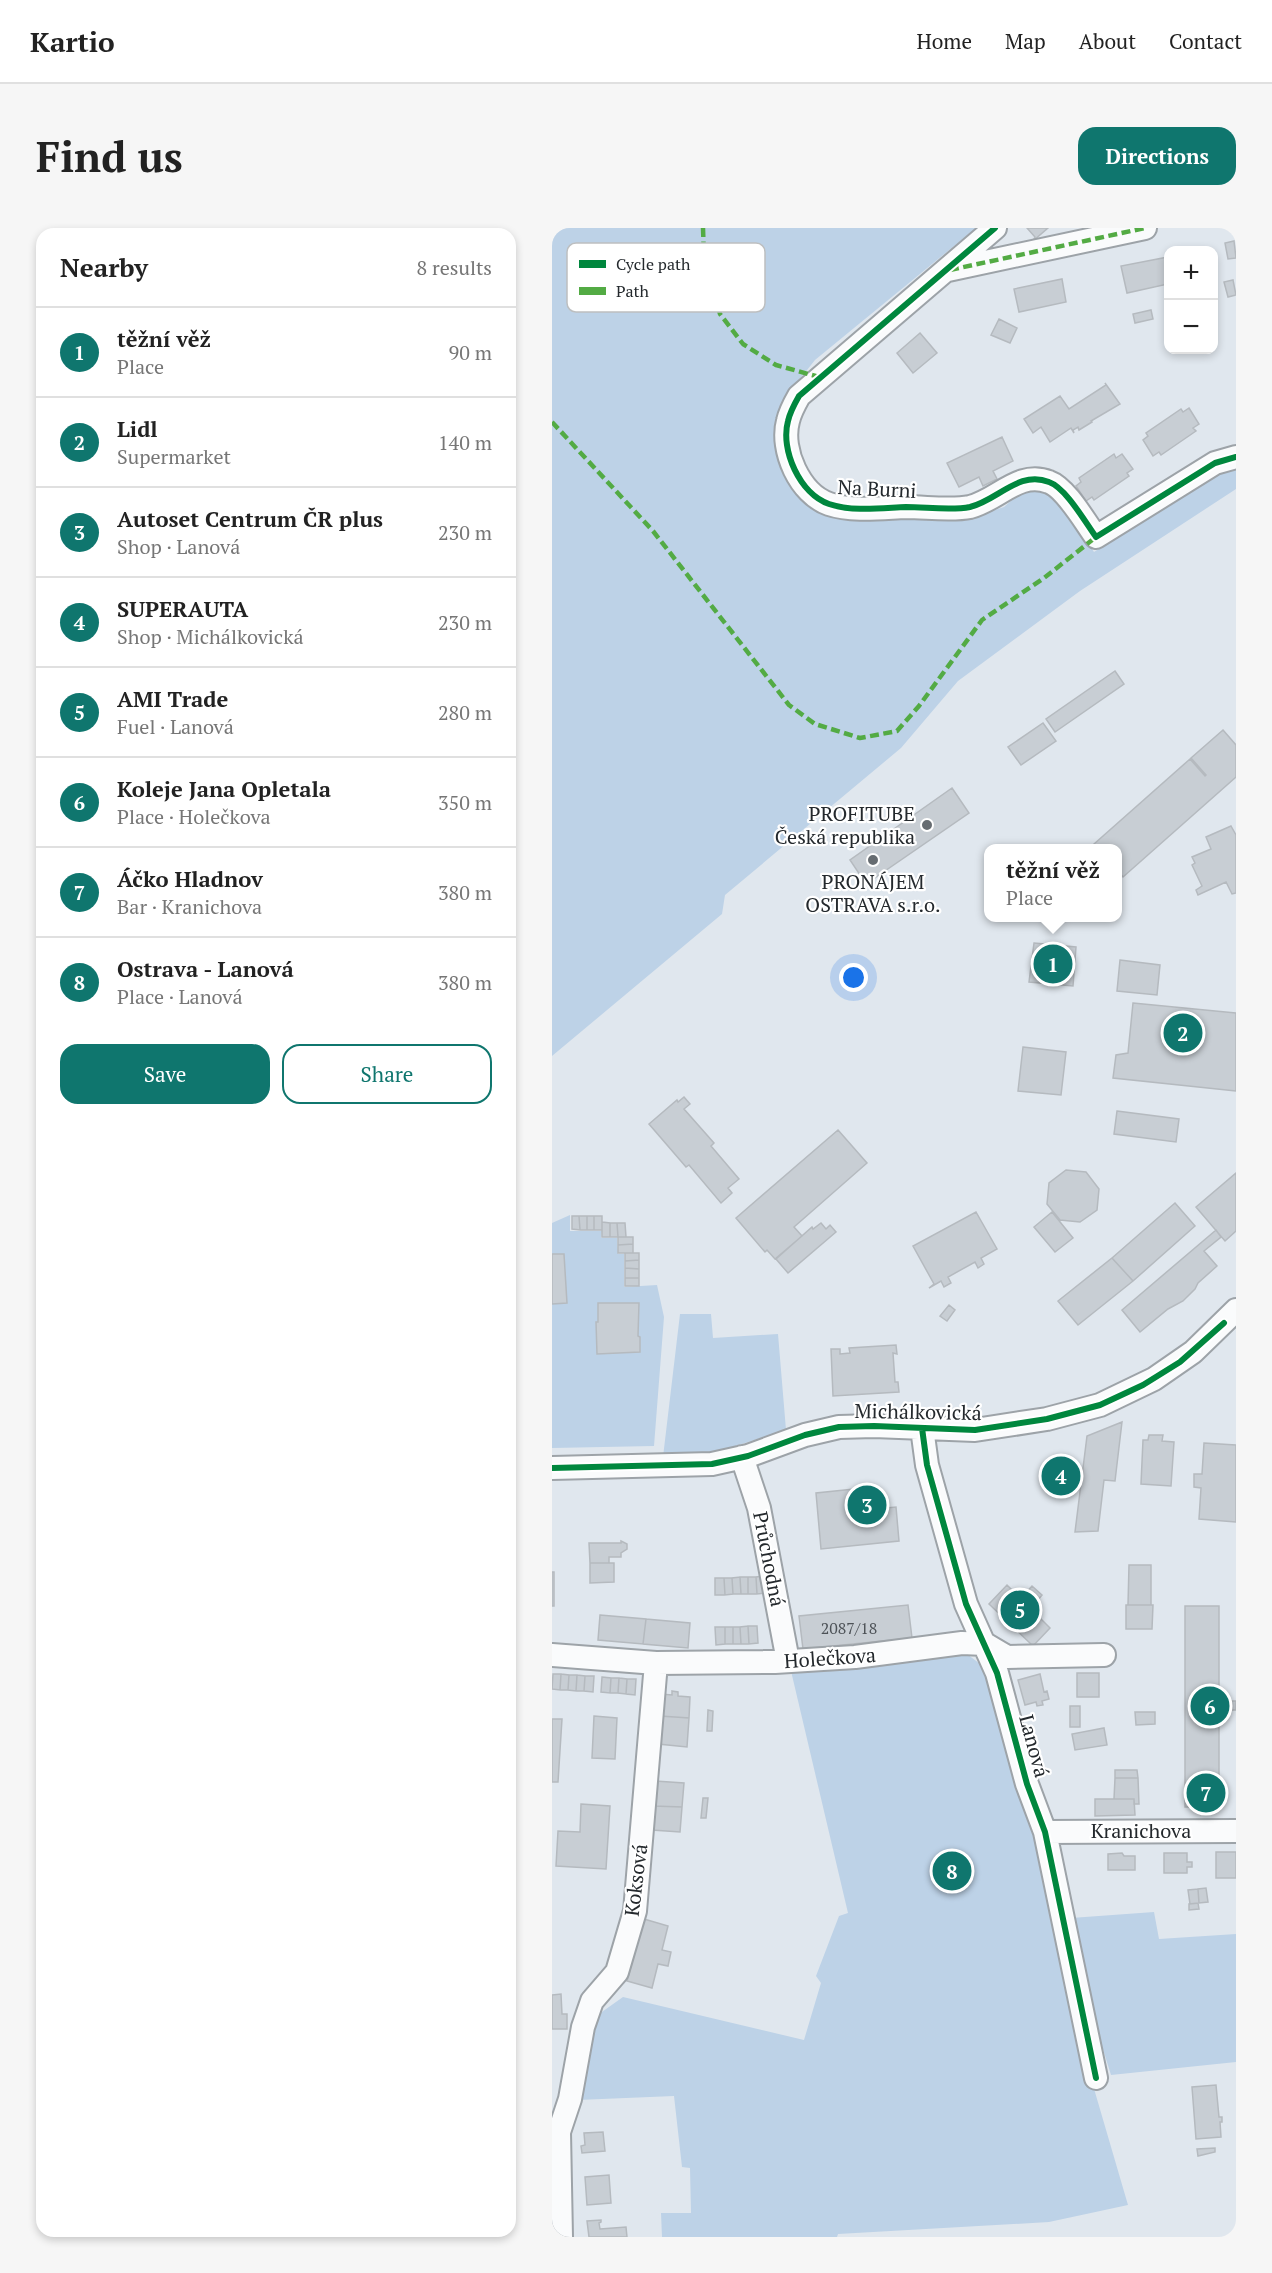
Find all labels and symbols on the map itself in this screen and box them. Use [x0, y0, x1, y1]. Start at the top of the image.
legend [567, 243, 765, 312]
text: Cycle path [616, 253, 691, 275]
text: Path [616, 280, 650, 302]
street label: Na Burni [837, 473, 917, 504]
place label: PROFITUBE Česká republika [775, 800, 915, 850]
marker: PROFITUBE Česká republika [920, 818, 934, 832]
marker: PRONÁJEM OSTRAVA s.r.o. [866, 853, 880, 867]
place label: PRONÁJEM OSTRAVA s.r.o. [805, 868, 941, 918]
pin: 1 [1034, 942, 1072, 986]
your location [839, 963, 868, 992]
pin: 2 [1164, 1010, 1202, 1056]
street label: Michálkovická [854, 1397, 982, 1426]
pin: 4 [1042, 1454, 1080, 1498]
pin: 3 [848, 1482, 886, 1528]
street label: Průchodná [747, 1509, 792, 1609]
pin: 5 [1000, 1588, 1040, 1632]
house number: 2087/18 [821, 1617, 877, 1639]
street label: Holečkova [783, 1641, 877, 1674]
pin: 6 [1190, 1684, 1230, 1728]
street label: Lanová [1013, 1712, 1056, 1780]
pin: 7 [1186, 1770, 1226, 1816]
street label: Kranichova [1091, 1817, 1191, 1844]
street label: Koksová [618, 1842, 653, 1918]
pin: 8 [932, 1848, 972, 1894]

